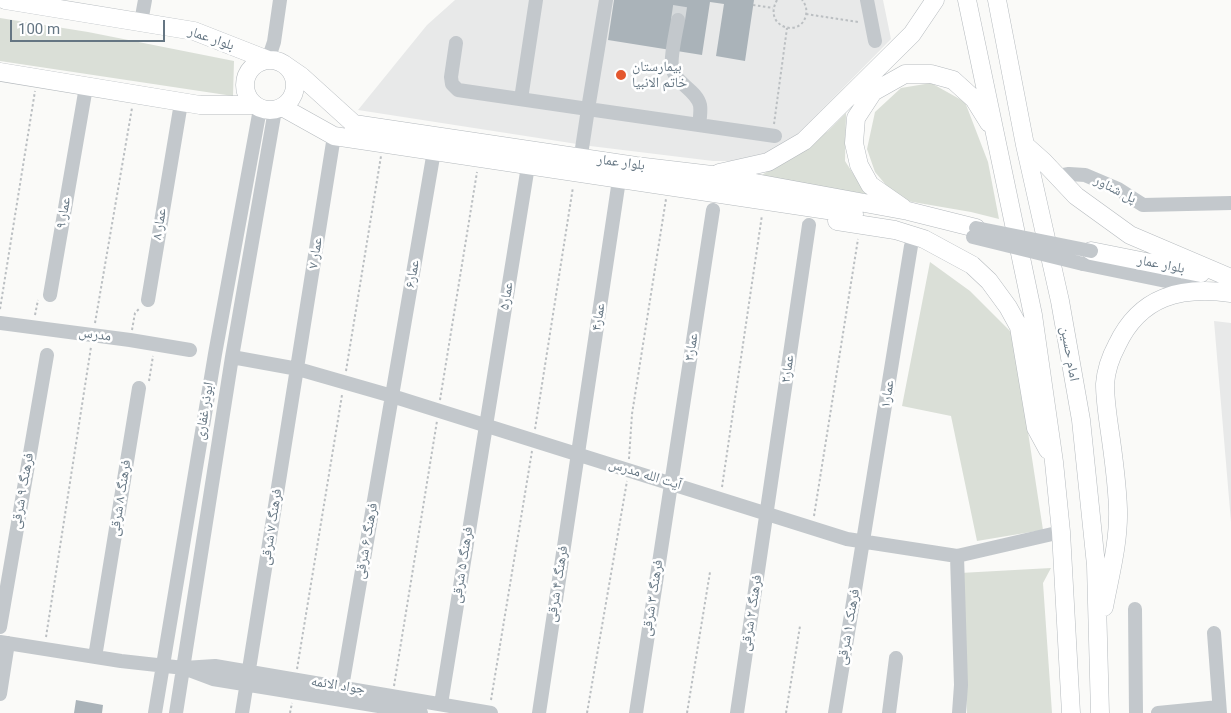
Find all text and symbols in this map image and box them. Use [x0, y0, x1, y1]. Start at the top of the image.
scale bar [12, 10, 168, 42]
text: 100 m [18, 20, 60, 38]
street label: بلوار عمار [186, 23, 236, 55]
place label: بیمارستان خاتم الانبیا [632, 59, 687, 92]
marker: بیمارستان خاتم الانبیا [614, 68, 628, 82]
street label: بلوار عمار [596, 151, 646, 175]
street label: پل شناور [1091, 172, 1139, 208]
street label: عمار ۹ [53, 196, 75, 230]
street label: عمار ۸ [149, 207, 171, 241]
street label: عمار ۷ [305, 236, 327, 270]
street label: بلوار عمار [1136, 252, 1186, 278]
street label: عمار۶ [402, 259, 424, 289]
street label: عمار۵ [497, 281, 517, 311]
street label: عمار۴ [589, 302, 609, 332]
street label: مدرس [78, 324, 112, 346]
street label: امام حسین [1056, 325, 1082, 383]
street label: عمار۳ [682, 332, 702, 362]
street label: عمار۲ [778, 354, 798, 384]
street label: عمار۱ [878, 379, 898, 409]
street label: ابوذر غفاری [192, 381, 218, 441]
street label: فرهنگ ۹ شرقی [8, 452, 38, 530]
street label: آیت الله مدرس [607, 456, 683, 494]
street label: فرهنگ ۸ شرقی [107, 459, 135, 537]
street label: فرهنگ ۷ شرقی [258, 488, 286, 566]
street label: فرهنگ ۶ شرقی [352, 502, 382, 580]
street label: فرهنگ ۵ شرقی [449, 526, 477, 604]
street label: فرهنگ ۴ شرقی [544, 545, 572, 623]
street label: فرهنگ ۳ شرقی [639, 559, 667, 637]
street label: فرهنگ ۲ شرقی [738, 574, 766, 652]
street label: فرهنک ۱ شرقی [834, 588, 864, 666]
street label: جواد الائمه [310, 673, 366, 699]

